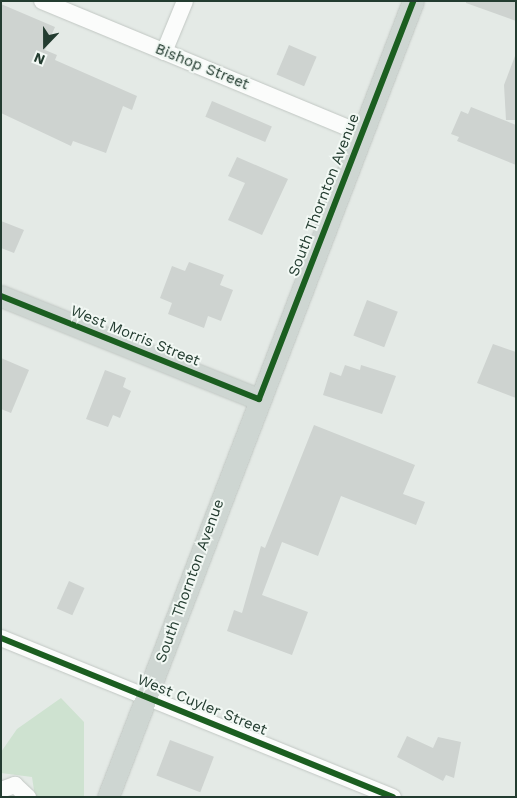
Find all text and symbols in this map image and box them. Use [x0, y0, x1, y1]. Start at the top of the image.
north arrow [20, 20, 70, 70]
street label: Bishop Street [152, 40, 252, 94]
text: N [32, 50, 47, 68]
street label: South Thornton Avenue [284, 111, 364, 279]
street label: West Morris Street [68, 302, 202, 370]
street label: South Thornton Avenue [152, 496, 228, 666]
street label: West Cuyler Street [134, 671, 270, 739]

